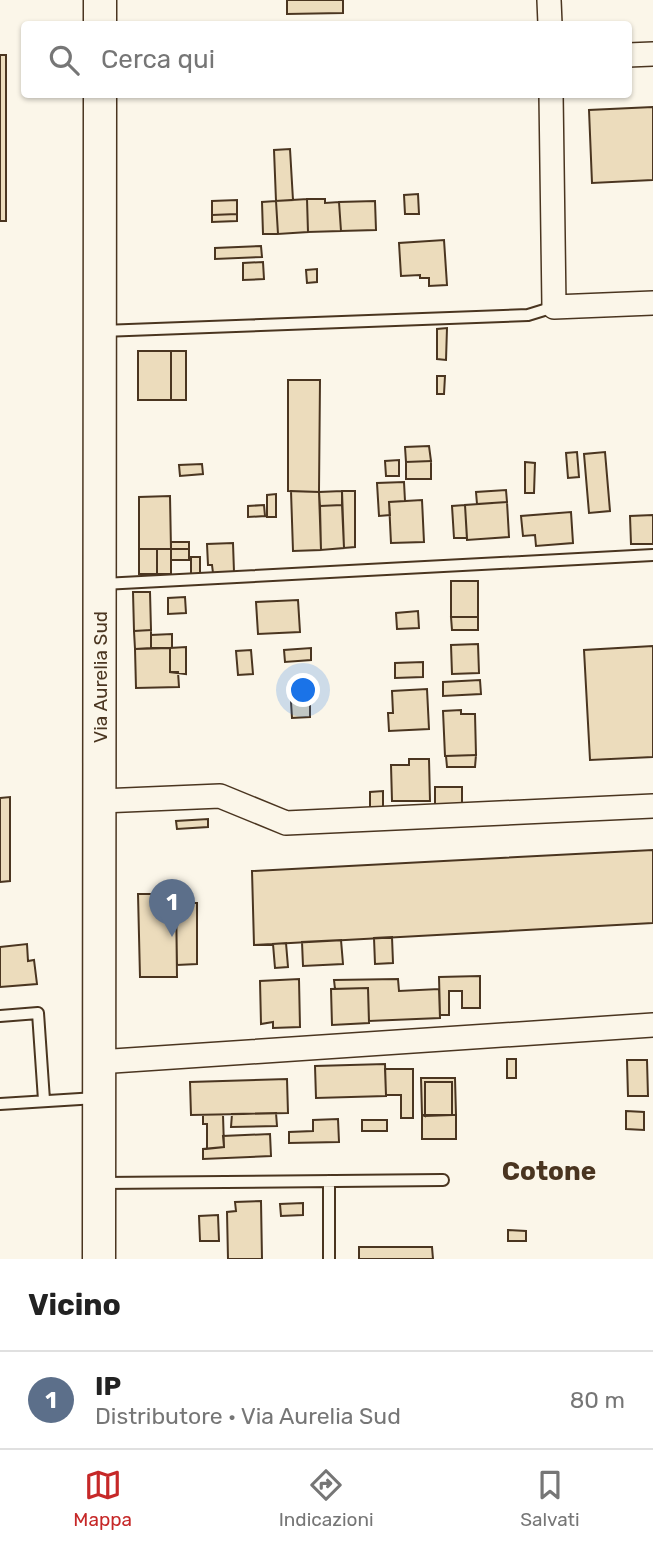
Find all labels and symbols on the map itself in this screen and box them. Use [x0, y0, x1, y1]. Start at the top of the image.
street label: Via Aurelia Sud [89, 611, 112, 743]
your location [286, 673, 320, 707]
pin: 1 [149, 879, 195, 937]
district label: Cotone [502, 1156, 596, 1187]

